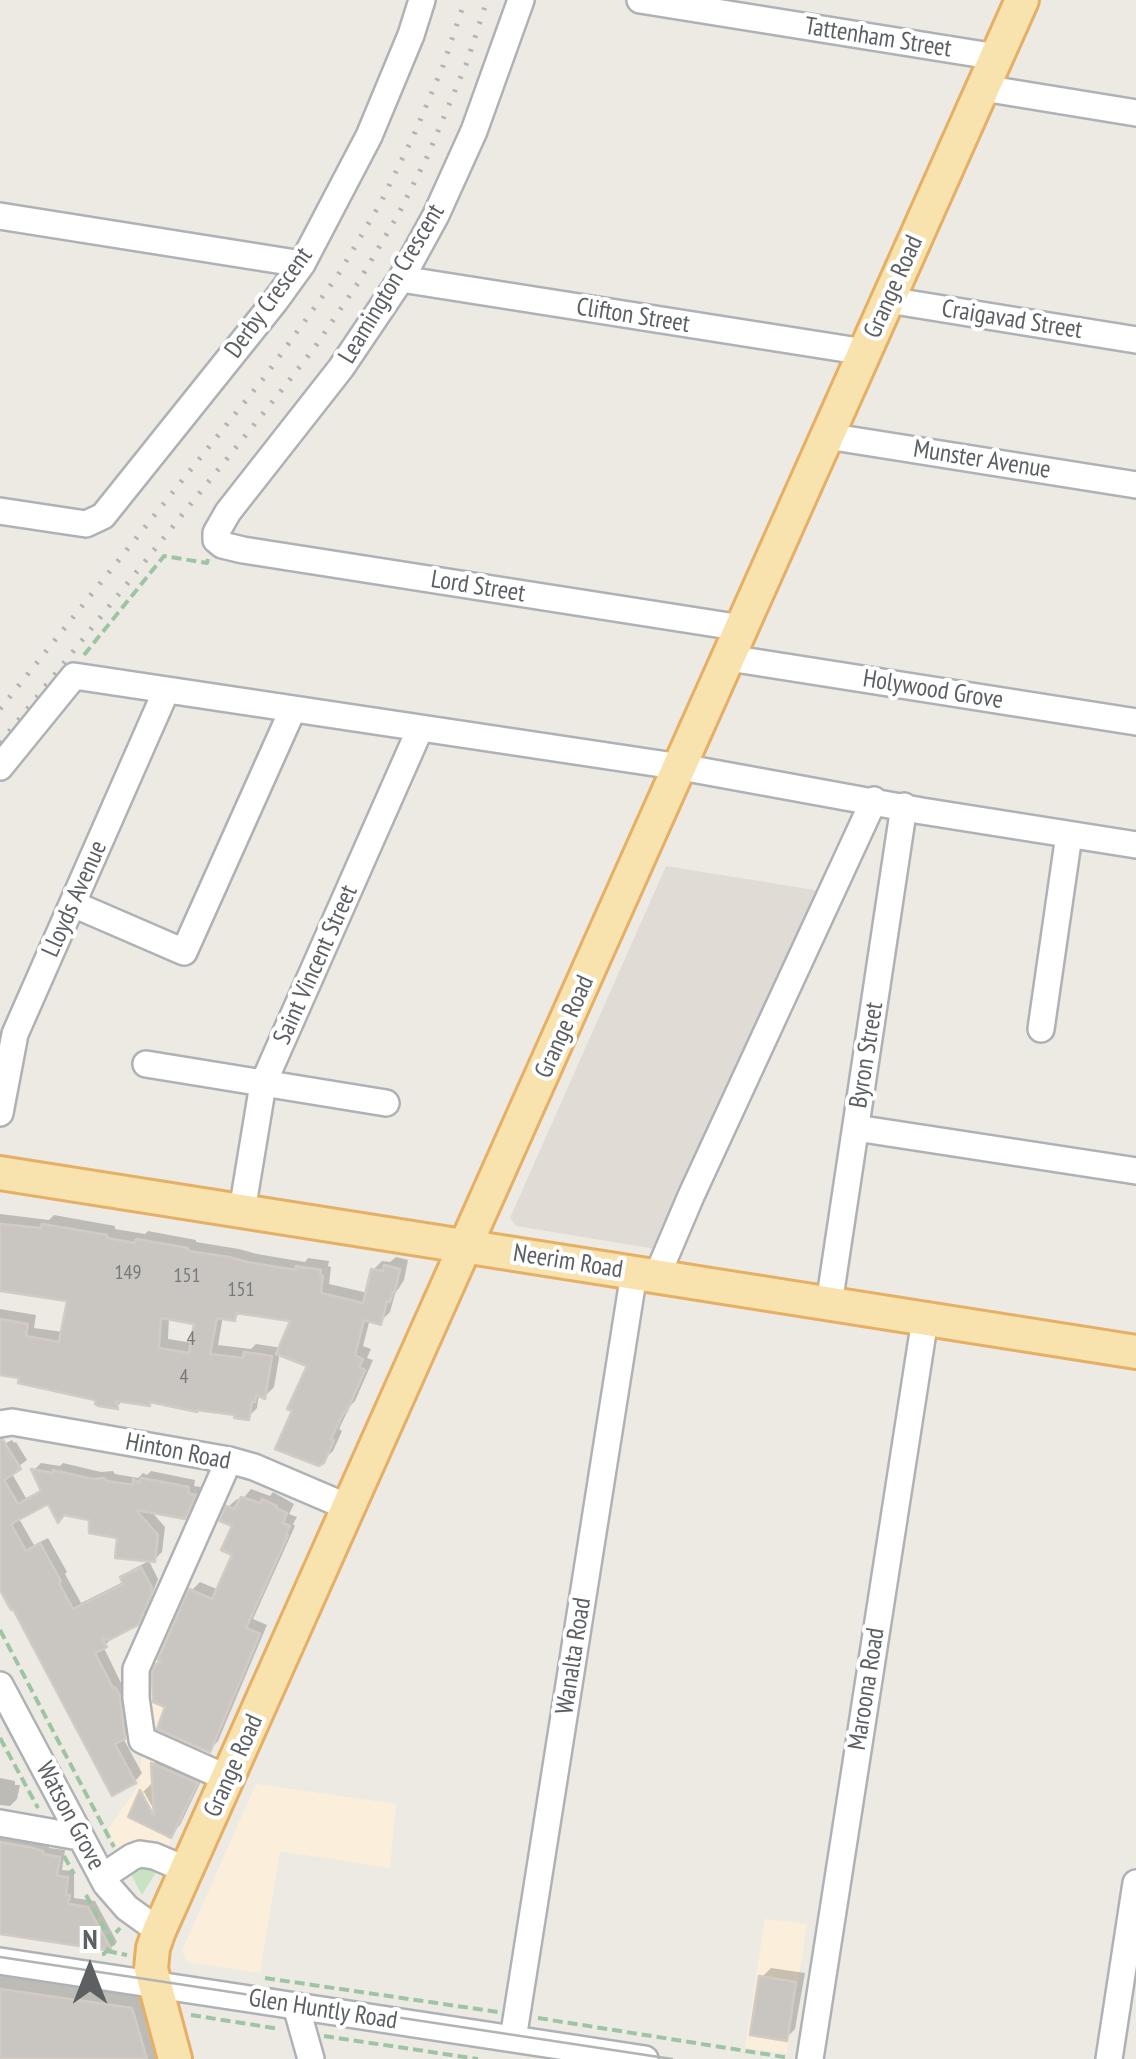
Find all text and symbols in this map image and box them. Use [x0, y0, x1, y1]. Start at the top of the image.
street label: Tattenham Street [802, 12, 954, 64]
street label: Leamington Crescent [333, 199, 451, 369]
street label: Grange Road [858, 231, 930, 343]
street label: Derby Crescent [219, 242, 319, 364]
street label: Clifton Street [574, 292, 692, 340]
street label: Craigavad Street [940, 294, 1084, 346]
street label: Munster Avenue [911, 434, 1053, 486]
street label: Lord Street [429, 565, 527, 609]
street label: Holywood Grove [861, 664, 1005, 716]
street label: Lloyds Avenue [36, 836, 114, 962]
street label: Saint Vincent Street [268, 881, 364, 1049]
street label: Grange Road [529, 971, 601, 1083]
street label: Byron Street [844, 1000, 890, 1110]
street label: Neerim Road [511, 1239, 625, 1285]
house number: 149 [115, 1261, 141, 1285]
house number: 151 [174, 1264, 200, 1288]
house number: 151 [228, 1278, 254, 1302]
house number: 4 [187, 1327, 195, 1351]
house number: 4 [180, 1365, 188, 1389]
street label: Hinton Road [123, 1427, 233, 1477]
street label: Wanalta Road [550, 1596, 598, 1716]
street label: Maroona Road [843, 1626, 891, 1752]
street label: Grange Road [198, 1710, 270, 1822]
street label: Watson Grove [29, 1757, 111, 1875]
north arrow [40, 1919, 140, 2019]
text: N [82, 1920, 98, 1957]
street label: Glen Huntly Road [247, 1983, 399, 2037]

